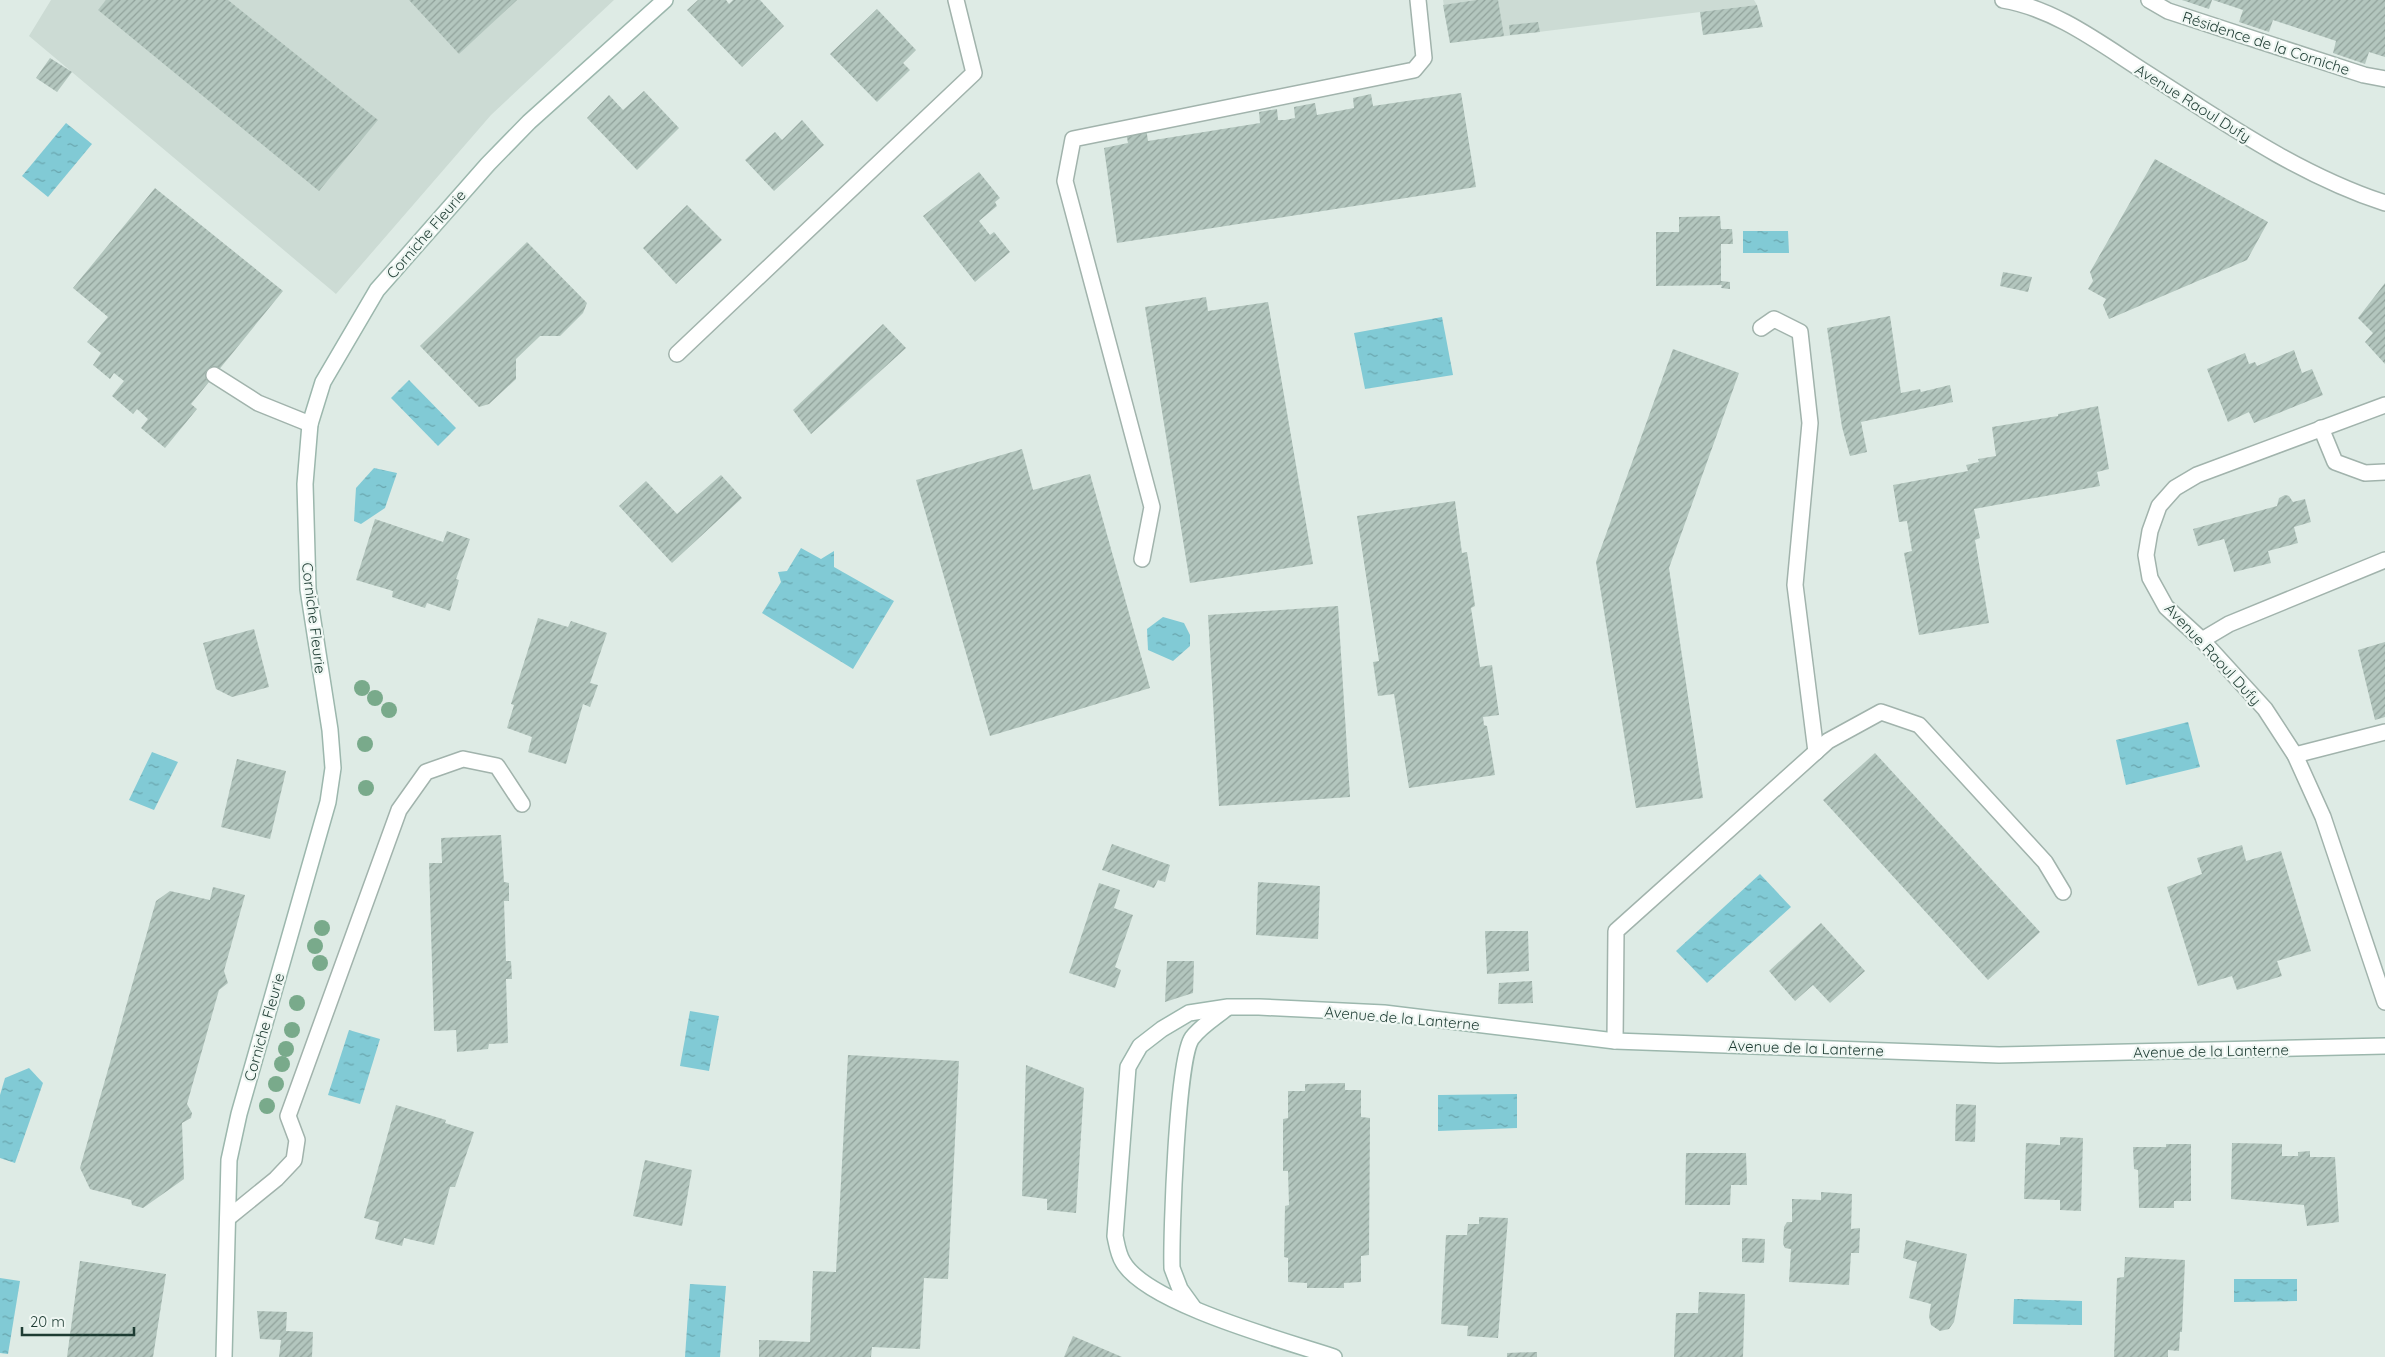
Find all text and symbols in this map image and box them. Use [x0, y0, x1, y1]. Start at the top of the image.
street label: Résidence de la Corniche [2180, 7, 2352, 79]
street label: Avenue Raoul Dufy [2132, 60, 2254, 146]
street label: Corniche Fleurie [382, 186, 470, 282]
street label: Corniche Fleurie [298, 561, 330, 675]
street label: Avenue Raoul Dufy [2161, 599, 2265, 709]
street label: Corniche Fleurie [239, 971, 289, 1083]
street label: Avenue de la Lanterne [1324, 1002, 1480, 1034]
street label: Avenue de la Lanterne [1728, 1036, 1884, 1060]
street label: Avenue de la Lanterne [2133, 1040, 2289, 1062]
scale bar [22, 1304, 135, 1336]
text: 20 m [30, 1312, 65, 1331]

